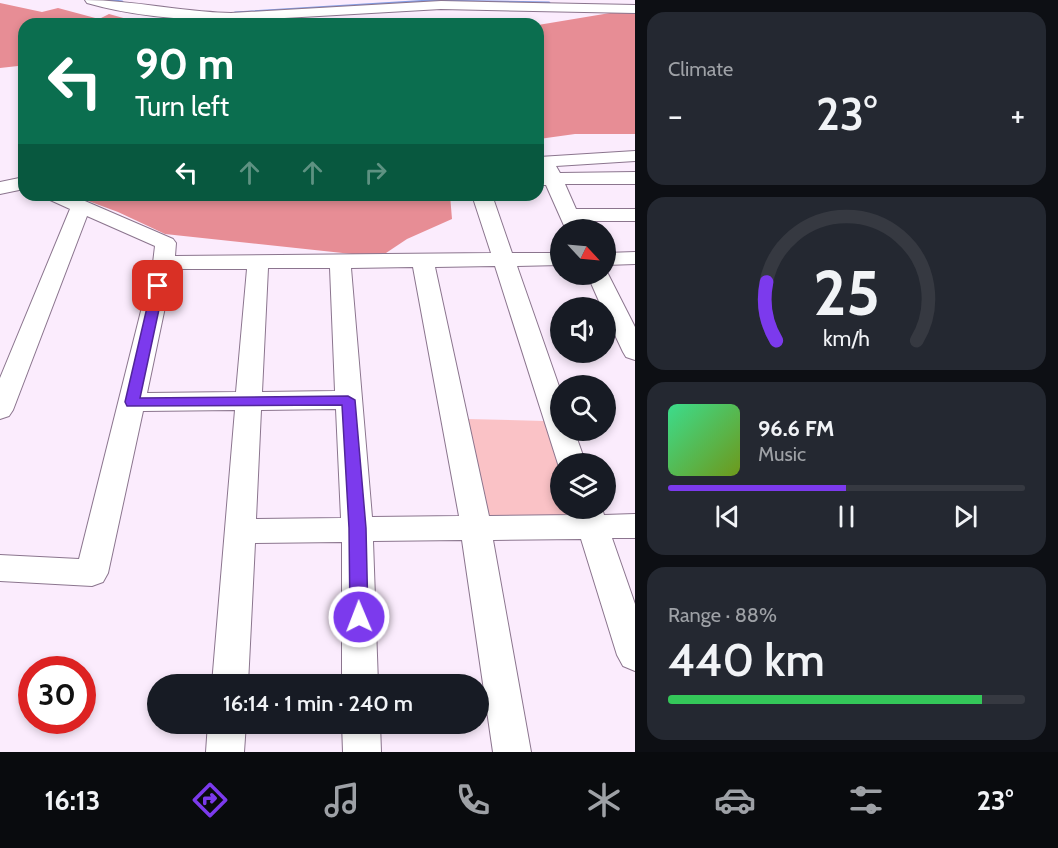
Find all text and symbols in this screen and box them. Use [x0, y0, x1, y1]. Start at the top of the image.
text: 90 m [135, 38, 234, 90]
icon: left [36, 42, 114, 120]
text: Climate [668, 57, 733, 81]
text: 23° [816, 87, 877, 141]
text: Turn left [135, 90, 229, 123]
text: − [668, 95, 683, 135]
text: + [1010, 95, 1025, 135]
icon: left [170, 156, 203, 189]
icon: ahead [233, 156, 266, 189]
icon: ahead [296, 156, 329, 189]
icon: right [359, 156, 392, 189]
north arrow [550, 219, 616, 285]
map controls [550, 219, 616, 519]
text: 25 [813, 255, 880, 331]
pin [132, 260, 183, 311]
icon: arrive [141, 269, 174, 302]
button: sound [550, 297, 616, 363]
text: km/h [823, 325, 870, 351]
button: search [550, 375, 616, 441]
text: 96.6 FM [758, 415, 834, 442]
text: Music [758, 442, 806, 466]
button: layers [550, 453, 616, 519]
icon: previous [711, 500, 744, 533]
icon: pause [830, 500, 863, 533]
icon: next [949, 500, 982, 533]
position arrow [327, 585, 391, 649]
text: Range · 88% [668, 603, 777, 627]
text: 440 km [668, 633, 825, 687]
speed limit sign: 30 [18, 656, 96, 734]
text: 16:14 · 1 min · 240 m [223, 690, 413, 717]
icon: directions [189, 779, 231, 821]
icon: music [321, 779, 363, 821]
icon: phone [452, 779, 494, 821]
icon: climate [583, 779, 625, 821]
icon: car [714, 779, 756, 821]
icon: filters [845, 779, 887, 821]
text: 16:13 [45, 784, 100, 817]
text: 23° [977, 784, 1013, 817]

